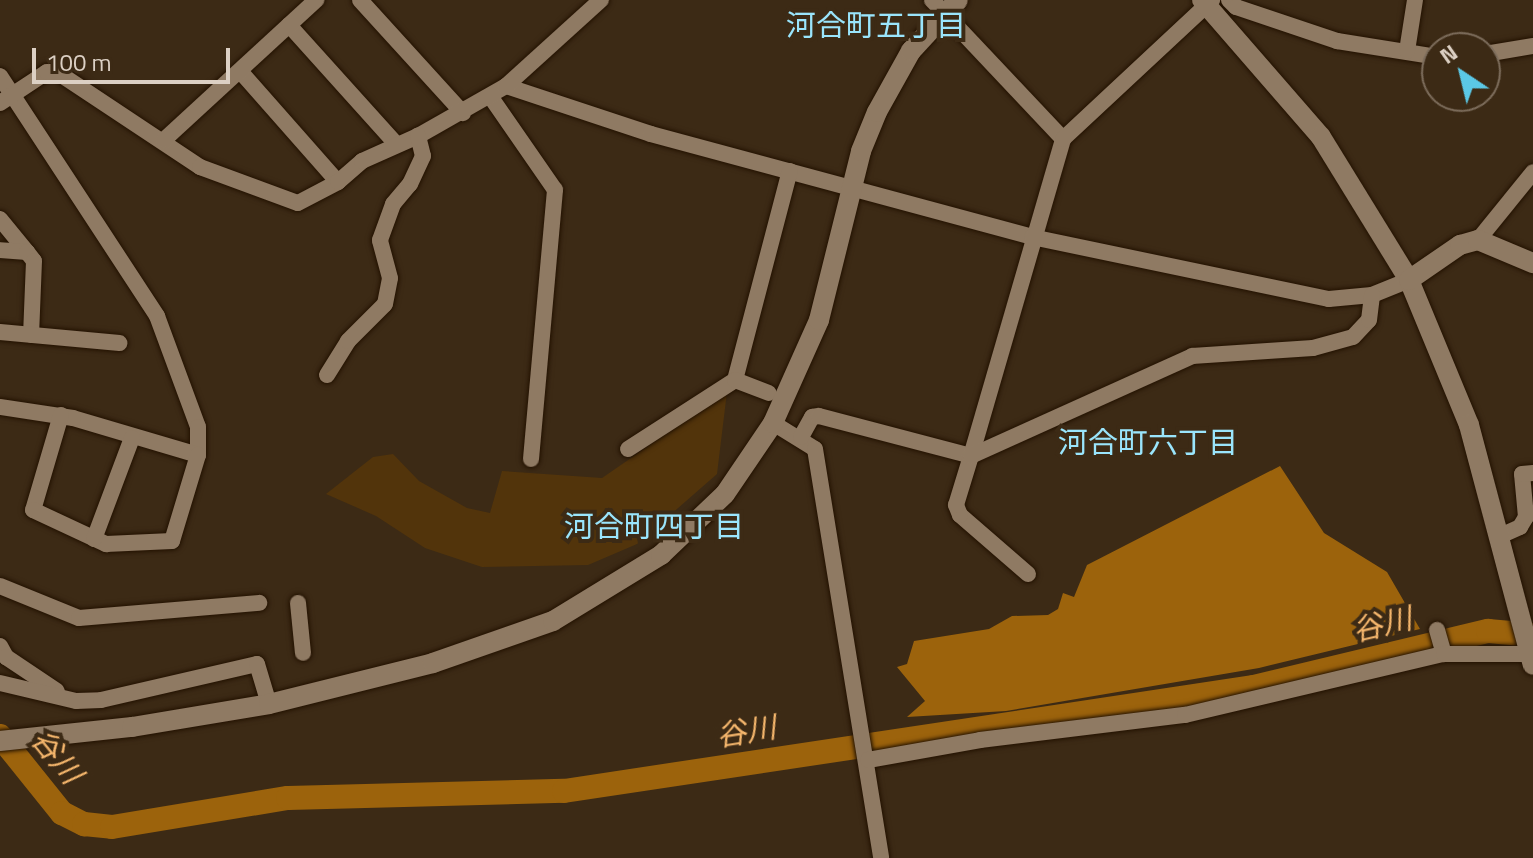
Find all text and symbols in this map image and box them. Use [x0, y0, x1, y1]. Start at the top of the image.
district label: 河合町五丁目 [786, 7, 966, 43]
scale bar [36, 32, 234, 82]
north arrow [1421, 32, 1501, 112]
text: N [1432, 36, 1464, 72]
text: 100 m [46, 44, 112, 80]
district label: 河合町六丁目 [1058, 424, 1238, 460]
district label: 河合町四丁目 [564, 508, 744, 544]
water label: 谷川 [1349, 600, 1415, 648]
water label: 谷川 [714, 709, 778, 753]
water label: 谷川 [24, 721, 90, 791]

